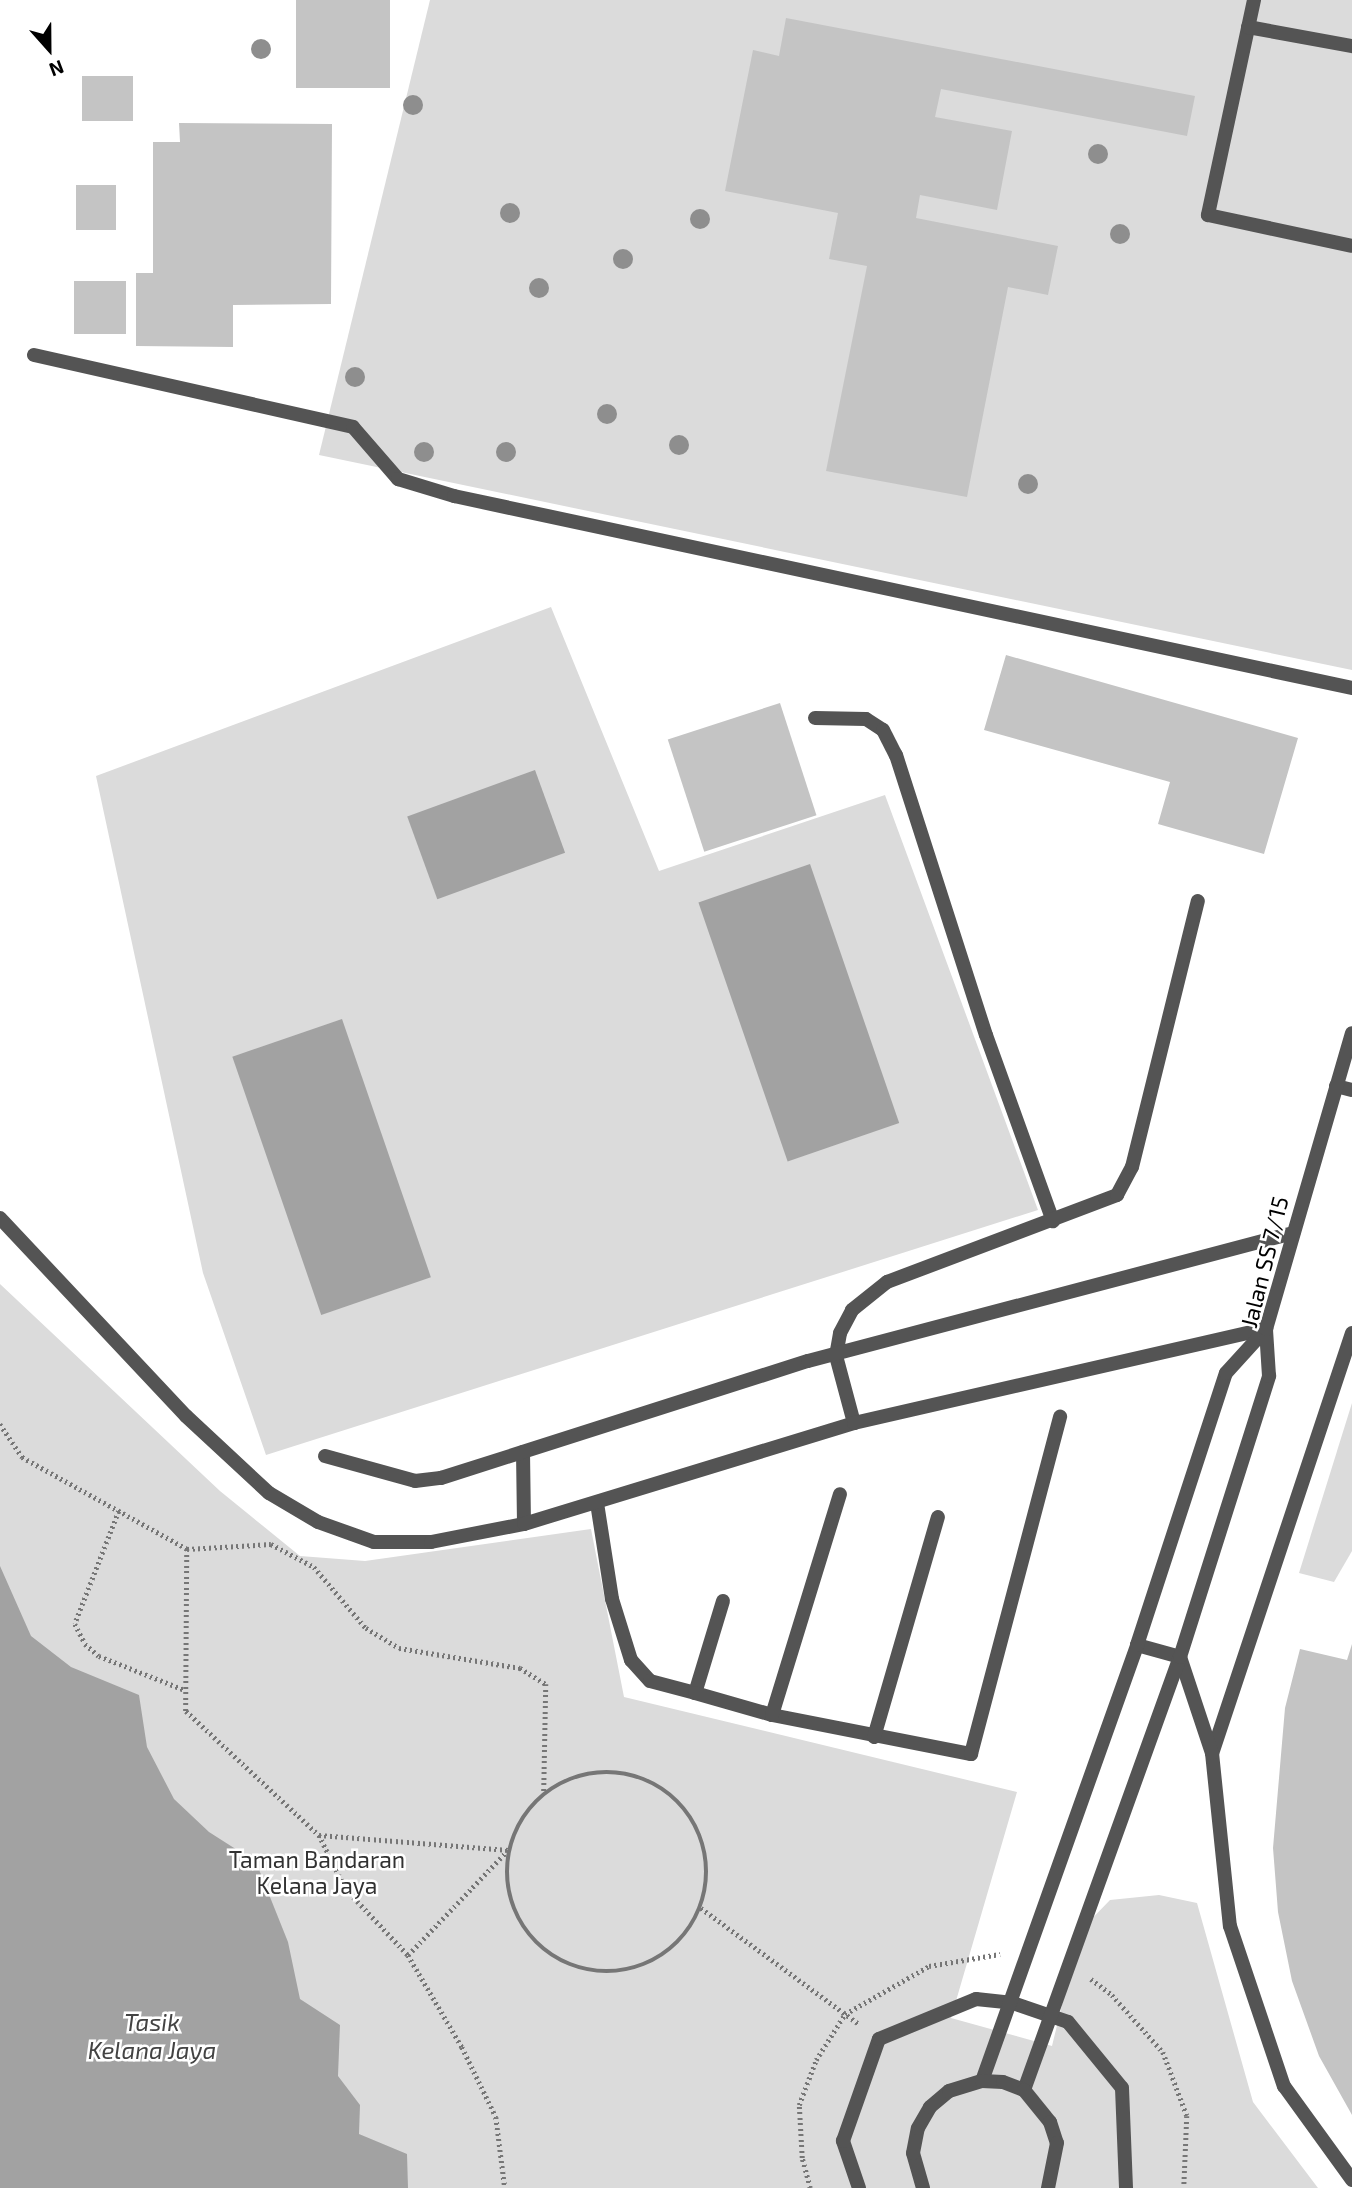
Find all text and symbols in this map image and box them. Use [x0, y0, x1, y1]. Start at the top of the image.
north arrow [14, 14, 84, 84]
text: N [46, 56, 67, 82]
street label: Jalan SS 7/15 [1234, 1193, 1294, 1331]
park label: Taman Bandaran Kelana Jaya [229, 1845, 405, 1899]
water label: Tasik Kelana Jaya [88, 2008, 216, 2064]

